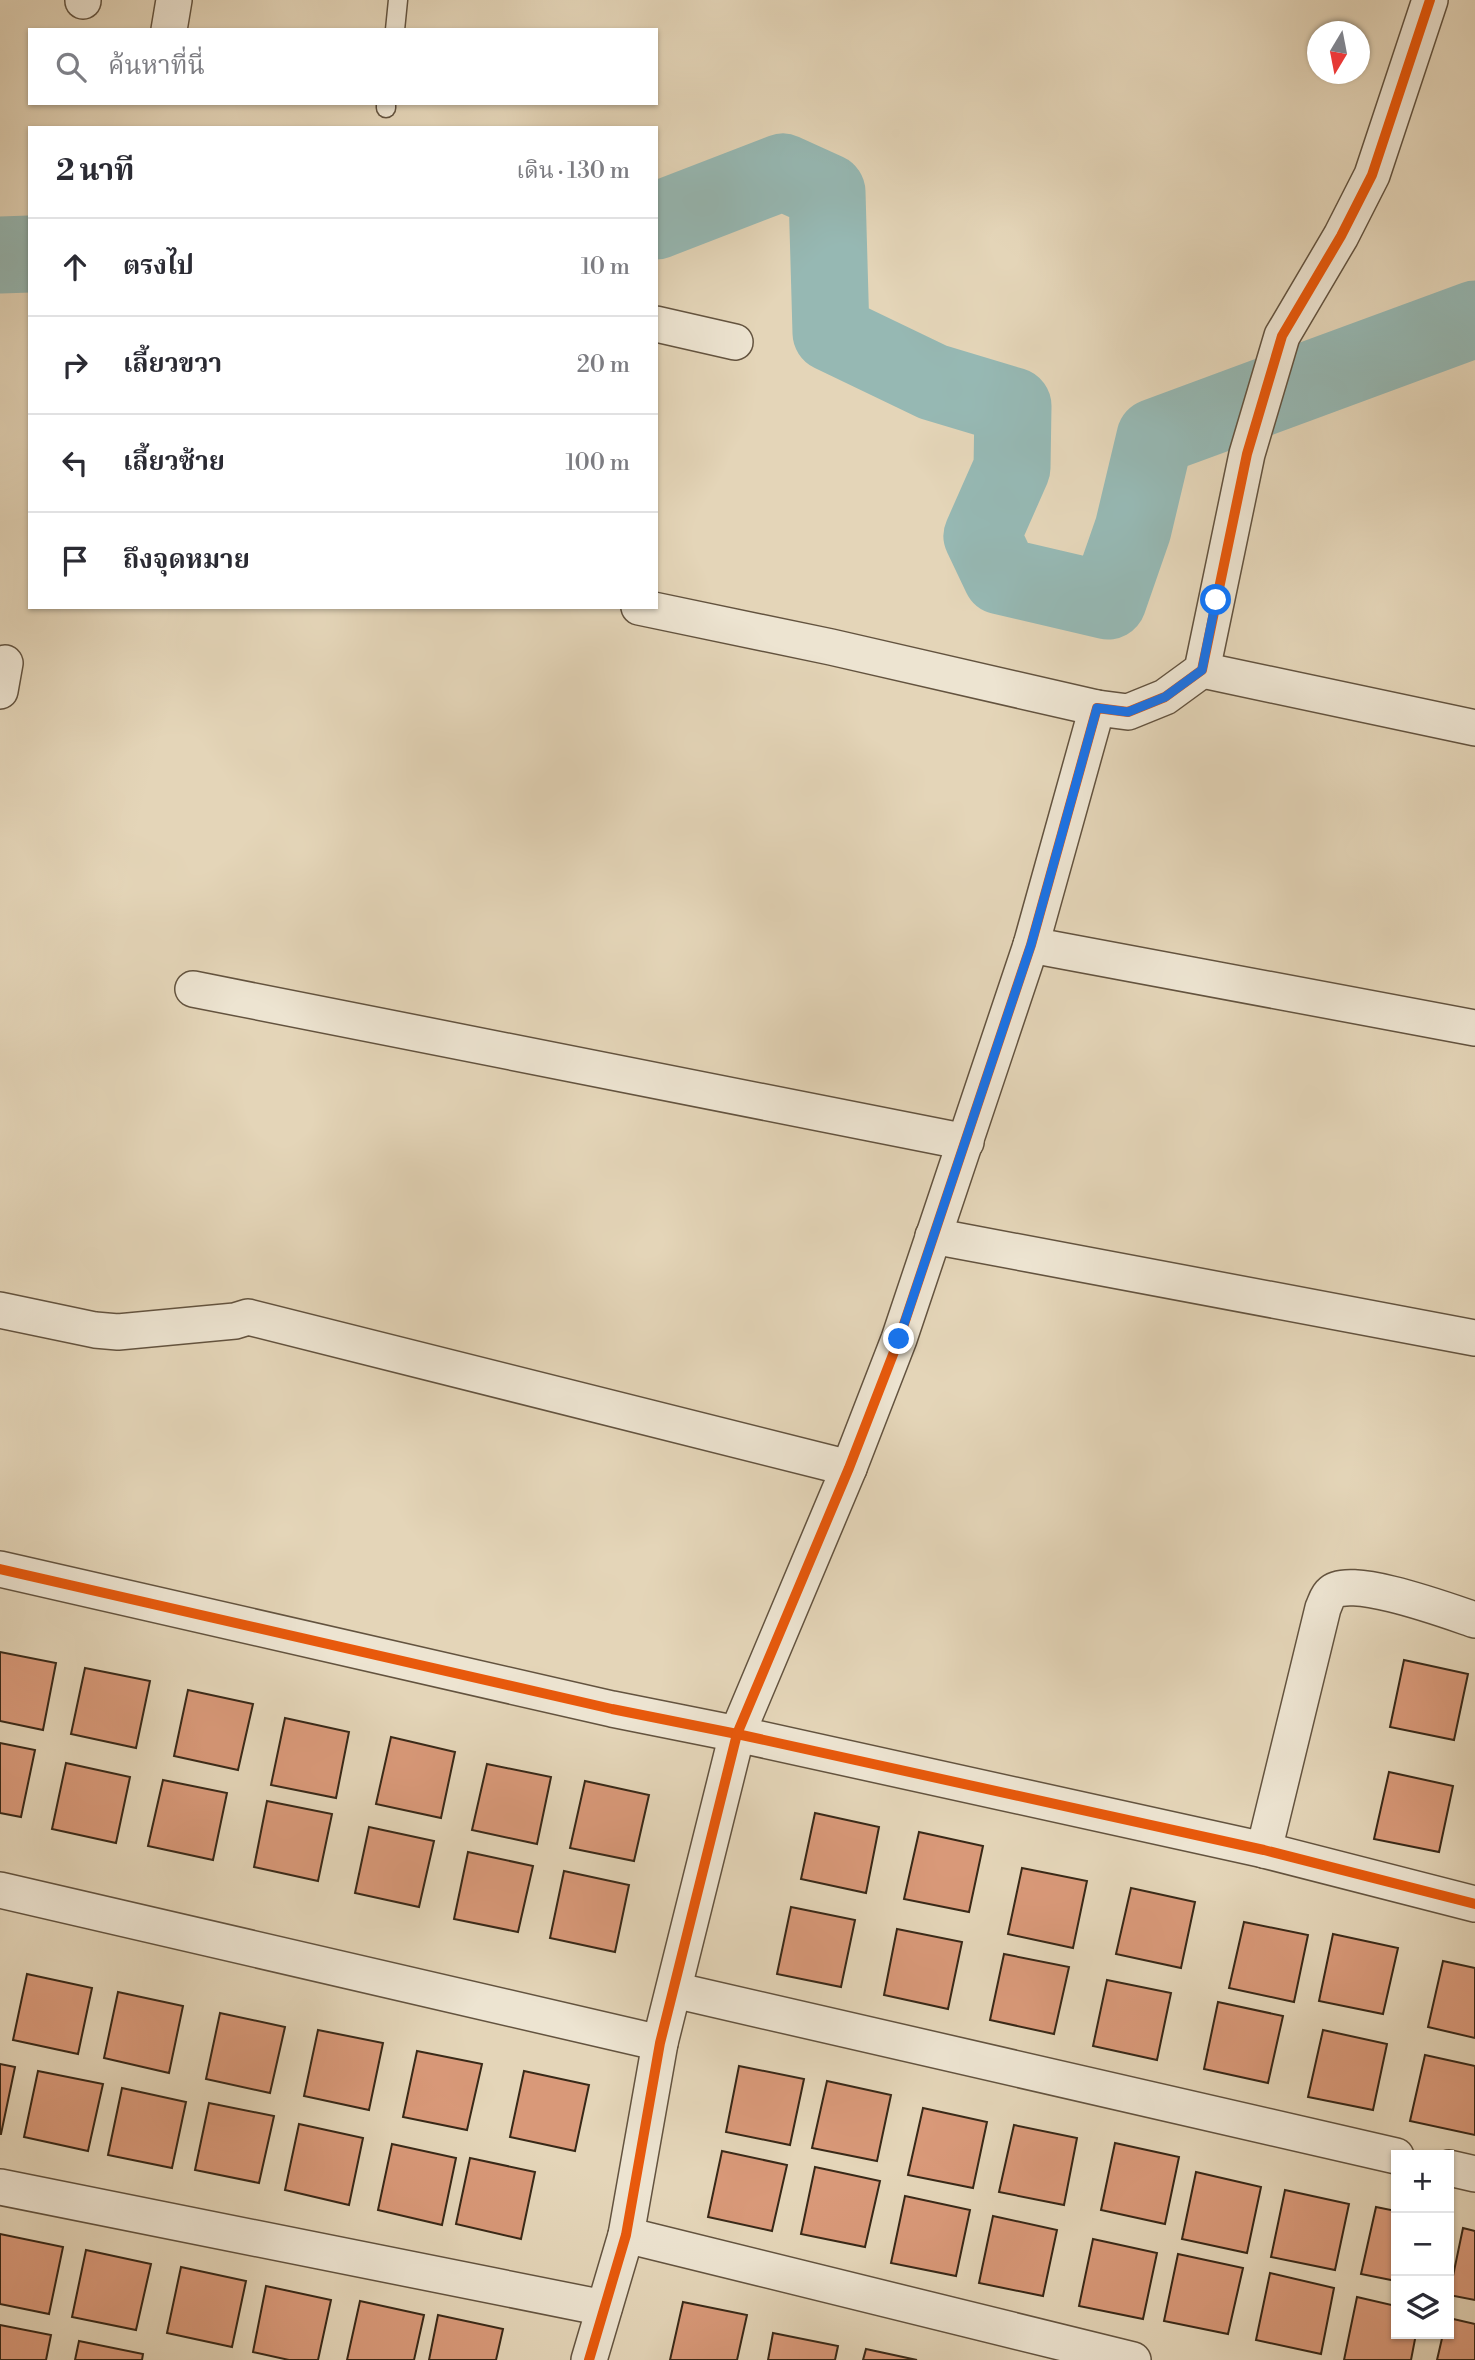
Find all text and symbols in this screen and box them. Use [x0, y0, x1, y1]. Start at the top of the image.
north arrow [1307, 21, 1370, 84]
search box [28, 28, 658, 105]
icon: search [52, 48, 90, 86]
text: ค้นหาที่นี่ [108, 50, 205, 82]
text: 2 นาที [56, 152, 134, 190]
text: เดิน · 130 m [516, 157, 630, 185]
icon: ahead [56, 248, 94, 286]
text: ตรงไป [123, 250, 194, 282]
text: 10 m [581, 253, 630, 281]
icon: right [56, 346, 94, 384]
text: เลี้ยวขวา [123, 348, 222, 380]
text: 20 m [577, 351, 630, 379]
icon: left [56, 444, 94, 482]
text: เลี้ยวซ้าย [123, 446, 225, 478]
text: 100 m [565, 449, 630, 477]
icon: arrive [56, 542, 94, 580]
text: ถึงจุดหมาย [123, 544, 250, 576]
route start [1200, 584, 1231, 615]
route end [883, 1323, 914, 1354]
map controls [1391, 2150, 1454, 2339]
button: + [1391, 2150, 1454, 2213]
button: − [1391, 2213, 1454, 2276]
button: layers [1391, 2276, 1454, 2339]

